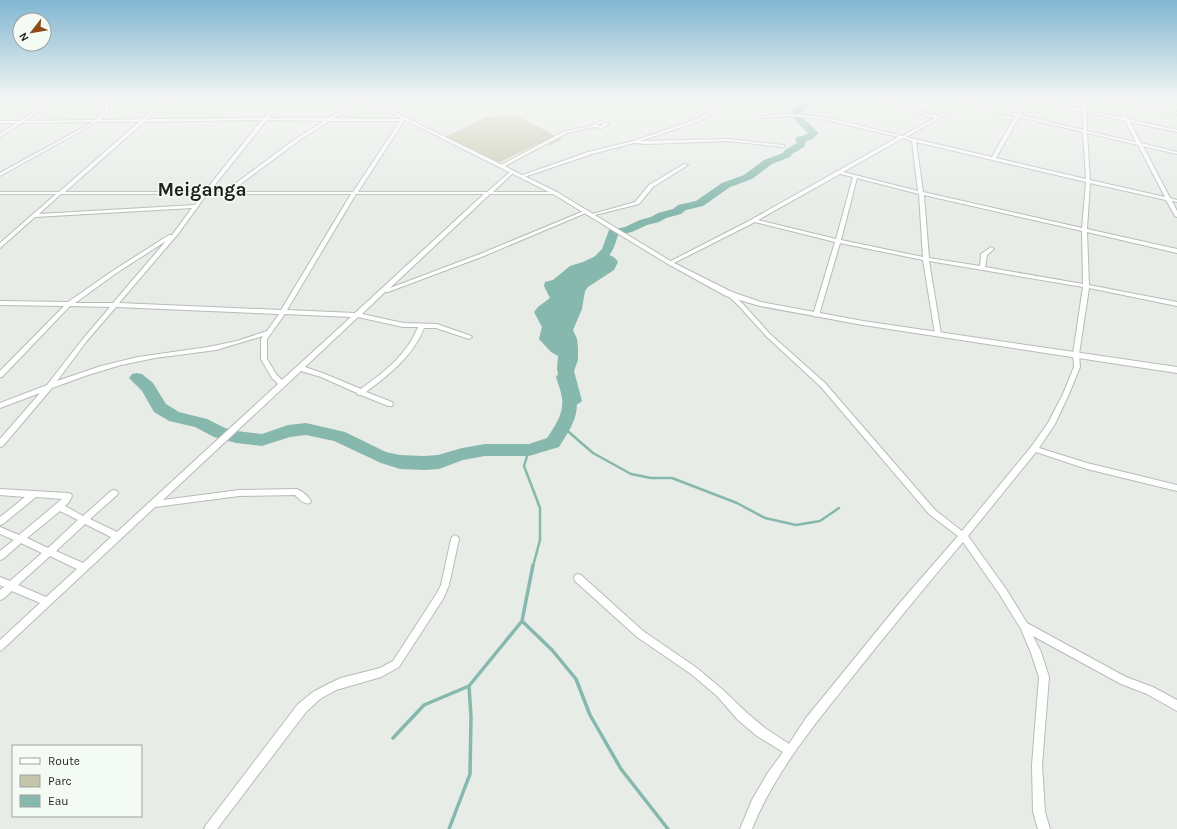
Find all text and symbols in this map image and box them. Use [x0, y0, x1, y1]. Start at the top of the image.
north arrow [12, 12, 52, 52]
text: N [16, 30, 31, 44]
district label: Meiganga [157, 179, 247, 201]
legend [12, 745, 142, 817]
text: Route [48, 754, 80, 768]
text: Parc [48, 774, 72, 788]
text: Eau [48, 794, 69, 808]

